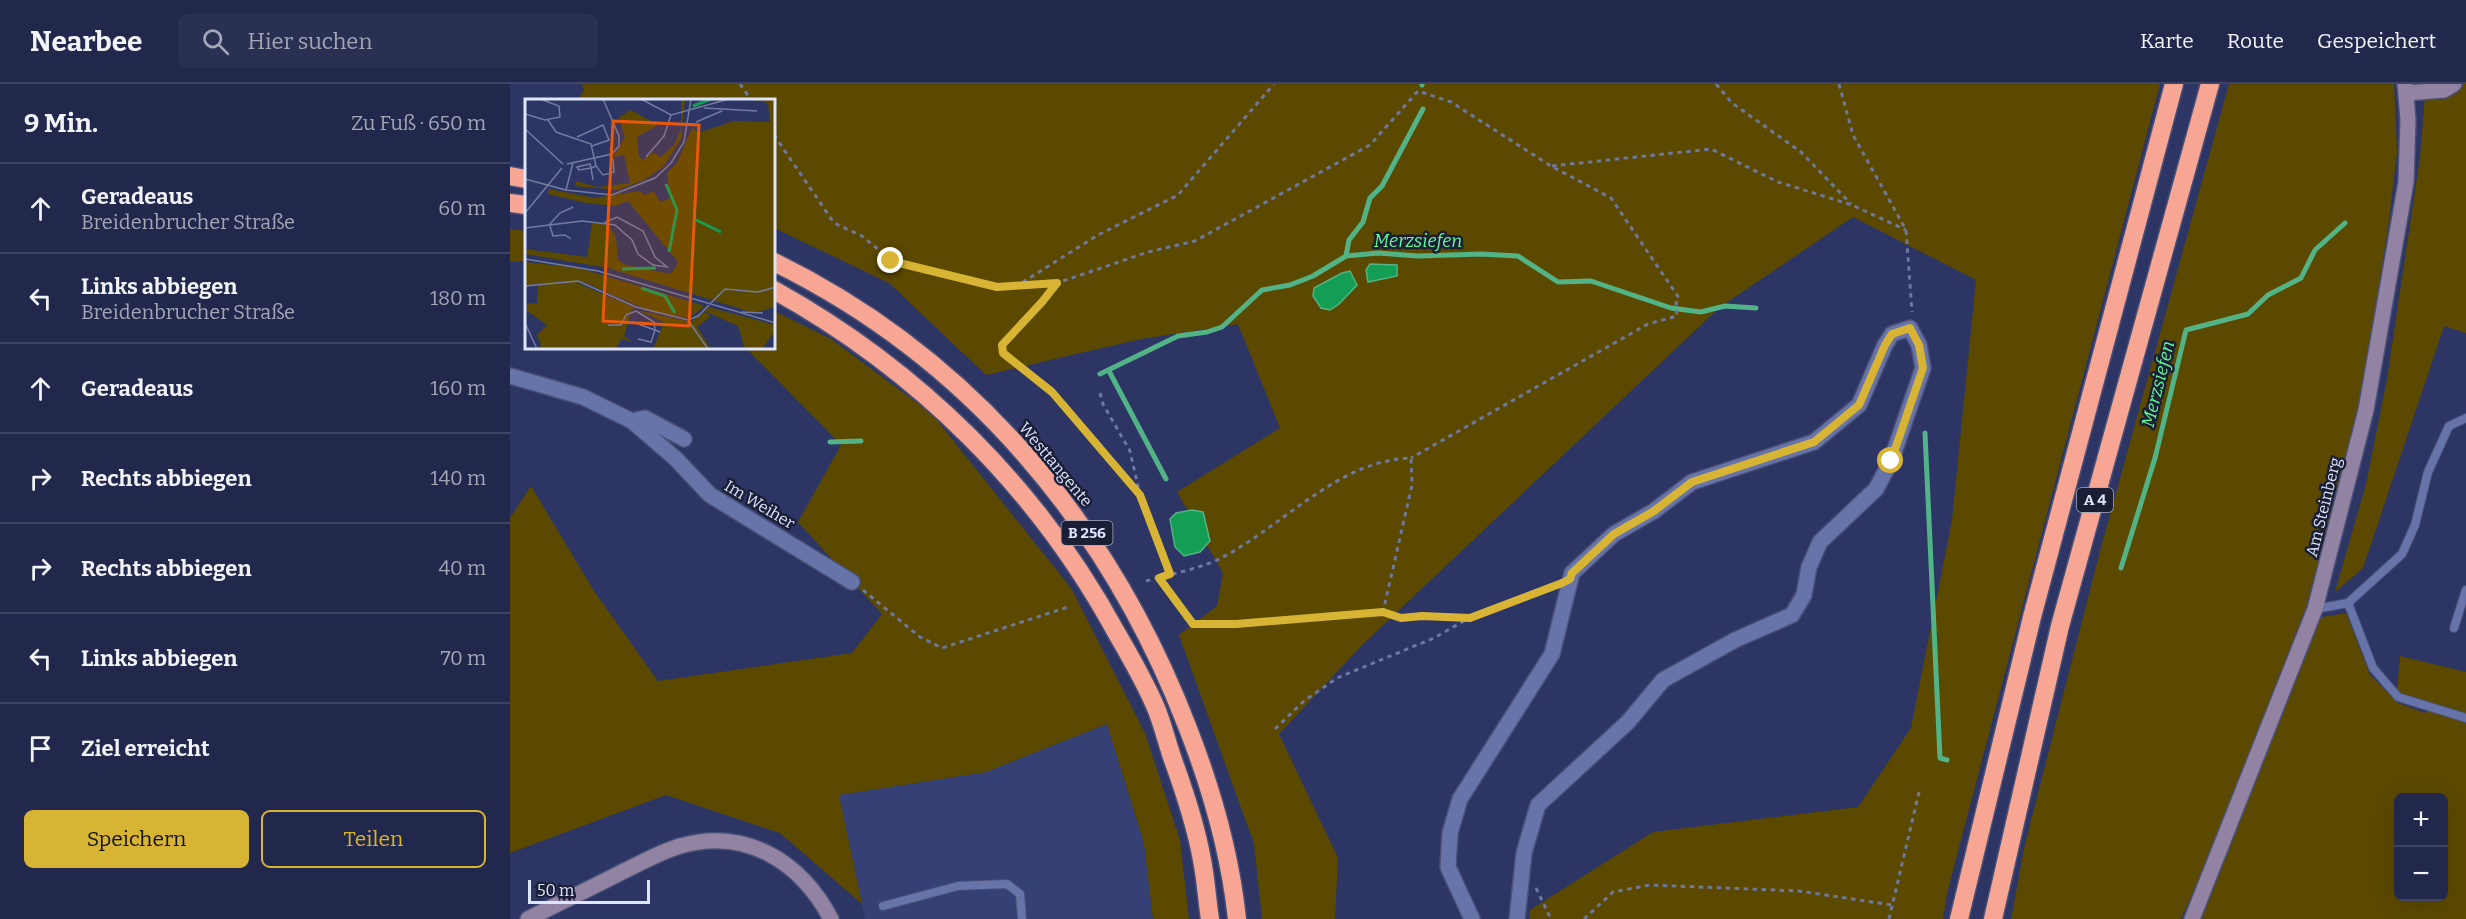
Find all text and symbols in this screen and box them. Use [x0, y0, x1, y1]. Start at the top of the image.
search box [178, 14, 598, 68]
text: Nearbee [30, 25, 142, 58]
icon: search [199, 25, 232, 58]
text: Hier suchen [247, 28, 372, 55]
text: Karte [2140, 28, 2194, 54]
text: Route [2227, 28, 2284, 54]
text: Gespeichert [2317, 28, 2436, 54]
inset map [525, 99, 776, 350]
text: 9 Min. [24, 108, 98, 139]
text: Zu Fuß · 650 m [351, 111, 486, 135]
text: Geradeaus [81, 183, 193, 210]
icon: ahead [24, 192, 57, 225]
text: 60 m [438, 196, 486, 220]
text: Breidenbrucher Straße [81, 210, 295, 234]
water label: Merzsiefen [1374, 230, 1462, 252]
route end [877, 247, 903, 273]
text: Links abbiegen [81, 273, 238, 300]
icon: left [24, 282, 57, 315]
text: 180 m [430, 286, 486, 310]
text: Breidenbrucher Straße [81, 300, 295, 324]
water label: Merzsiefen [2137, 338, 2179, 430]
icon: ahead [24, 372, 57, 405]
text: Geradeaus [81, 375, 193, 402]
text: 160 m [430, 376, 486, 400]
street label: Westtangente [1015, 418, 1096, 510]
route start [1877, 447, 1903, 473]
street label: Am Steinberg [2302, 455, 2345, 559]
icon: right [24, 462, 57, 495]
text: Rechts abbiegen [81, 465, 252, 492]
text: 140 m [430, 466, 486, 490]
street label: Im Weiher [721, 476, 798, 533]
road number: A 4 [2077, 488, 2113, 512]
road number: B 256 [1062, 521, 1112, 545]
icon: right [24, 552, 57, 585]
text: Rechts abbiegen [81, 555, 252, 582]
text: 40 m [438, 556, 486, 580]
icon: left [24, 642, 57, 675]
text: Links abbiegen [81, 645, 238, 672]
text: 70 m [440, 646, 486, 670]
icon: arrive [24, 732, 57, 765]
text: Ziel erreicht [81, 735, 210, 762]
map controls [2394, 793, 2448, 901]
button: + [2394, 793, 2448, 847]
button: Speichern [24, 810, 249, 868]
button: Teilen [261, 810, 486, 868]
button: − [2394, 847, 2448, 901]
scale bar [528, 877, 650, 904]
text: 50 m [537, 881, 574, 900]

